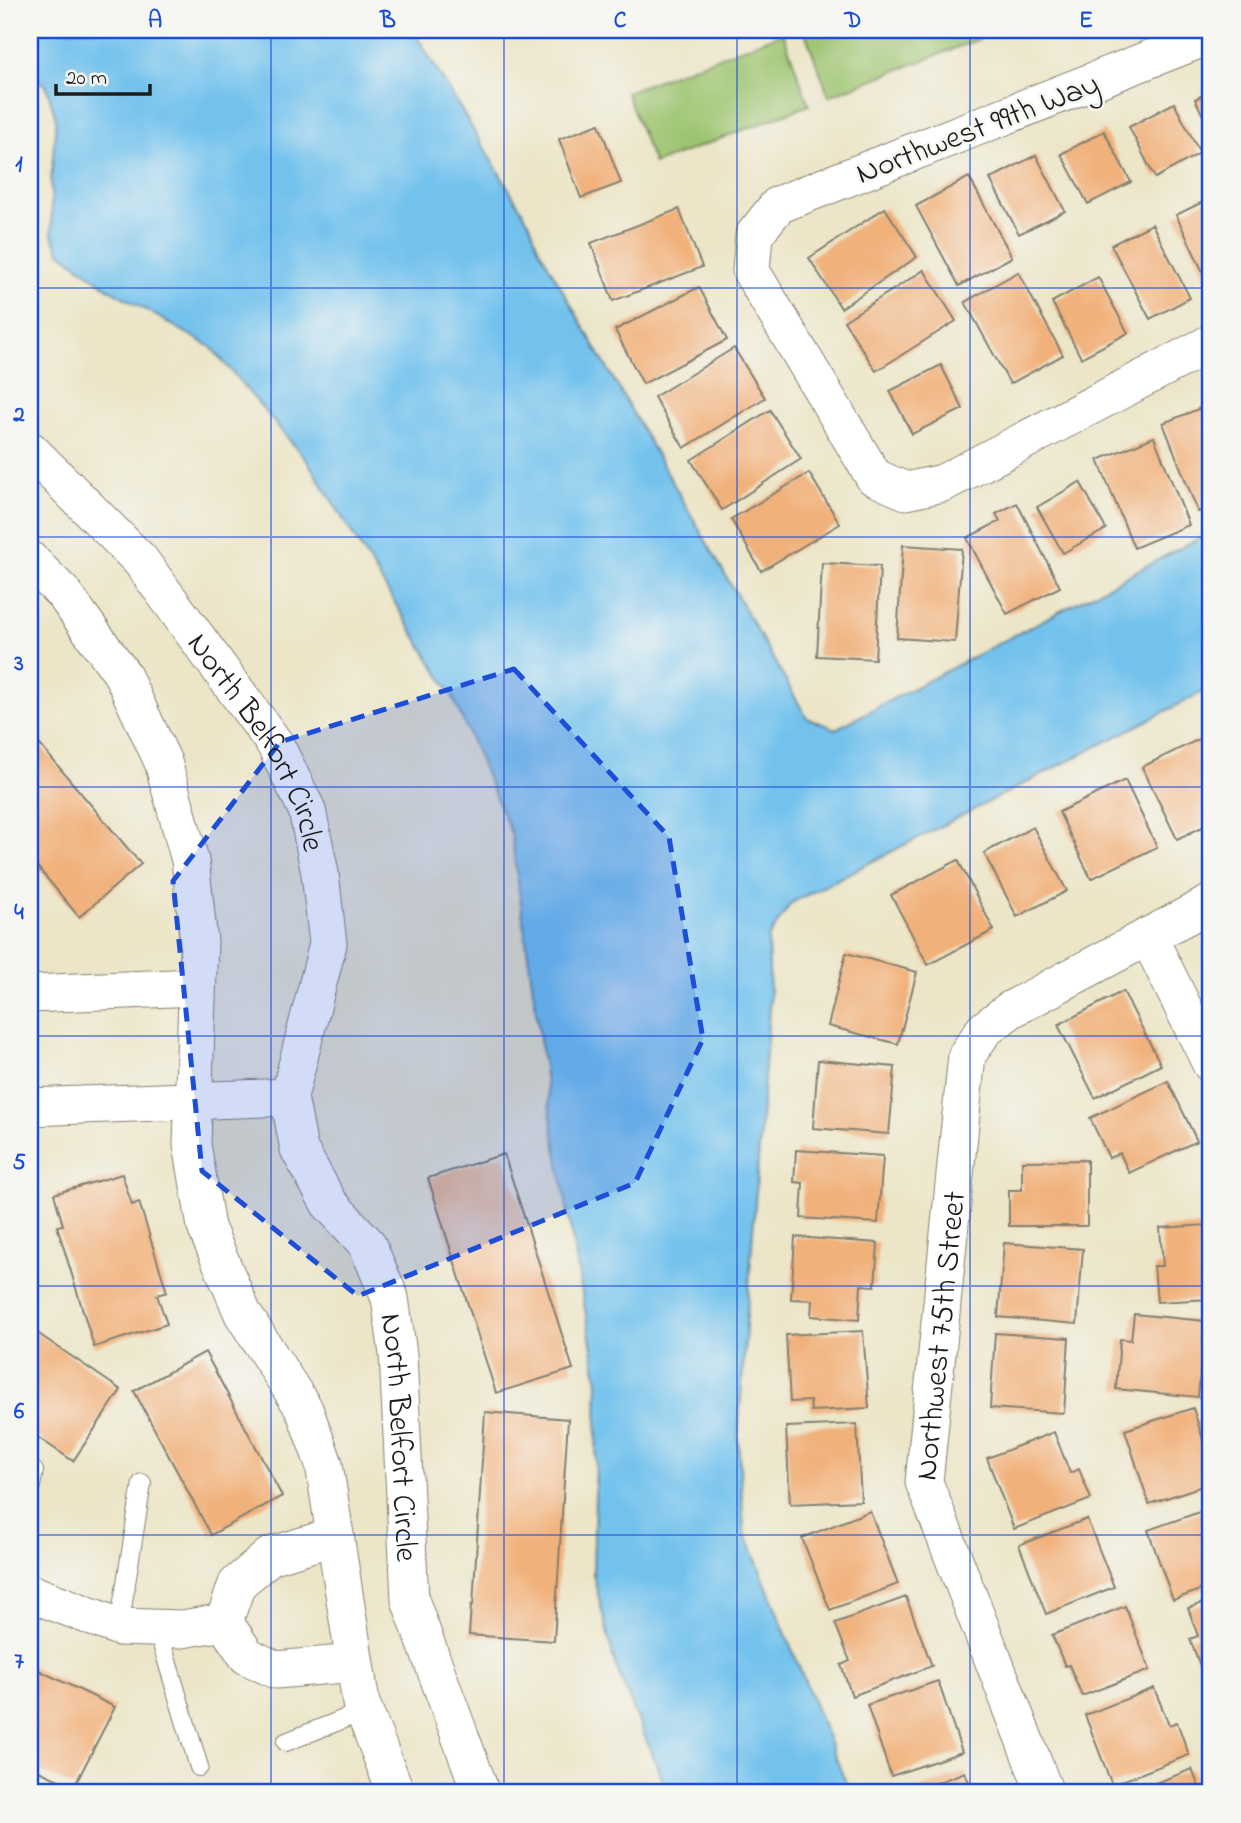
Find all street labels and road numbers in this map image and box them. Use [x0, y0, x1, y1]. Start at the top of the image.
street label: Northwest 99th Way [850, 62, 1107, 198]
street label: North Belfort Circle [174, 624, 335, 857]
street label: Northwest 75th Street [904, 1189, 980, 1483]
street label: North Belfort Circle [365, 1310, 428, 1564]

